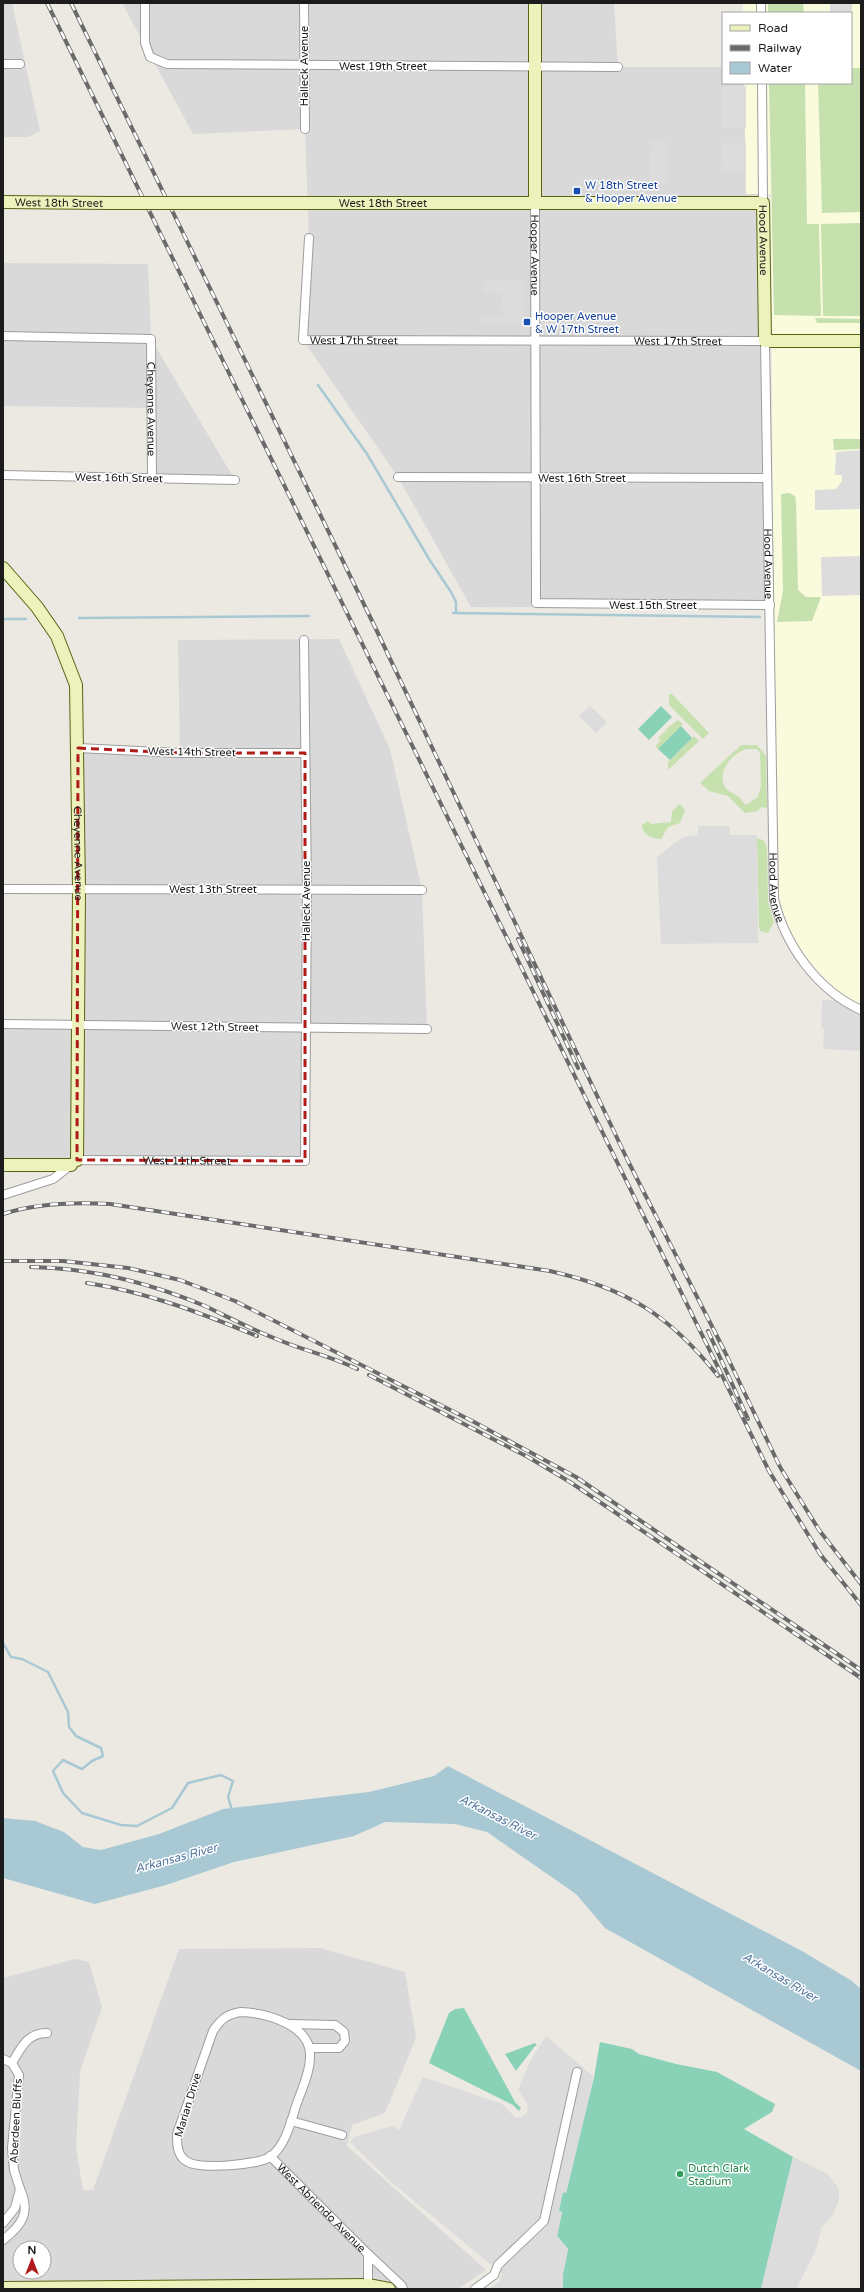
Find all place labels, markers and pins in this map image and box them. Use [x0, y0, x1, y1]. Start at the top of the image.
place label: W 18th Street & Hooper Avenue [585, 179, 677, 205]
marker: W 18th Street & Hooper Avenue [572, 186, 582, 196]
place label: Hooper Avenue & W 17th Street [535, 310, 619, 336]
marker: Hooper Avenue & W 17th Street [522, 317, 532, 327]
place label: Dutch Clark Stadium [688, 2162, 749, 2188]
marker: Dutch Clark Stadium [675, 2169, 685, 2179]

